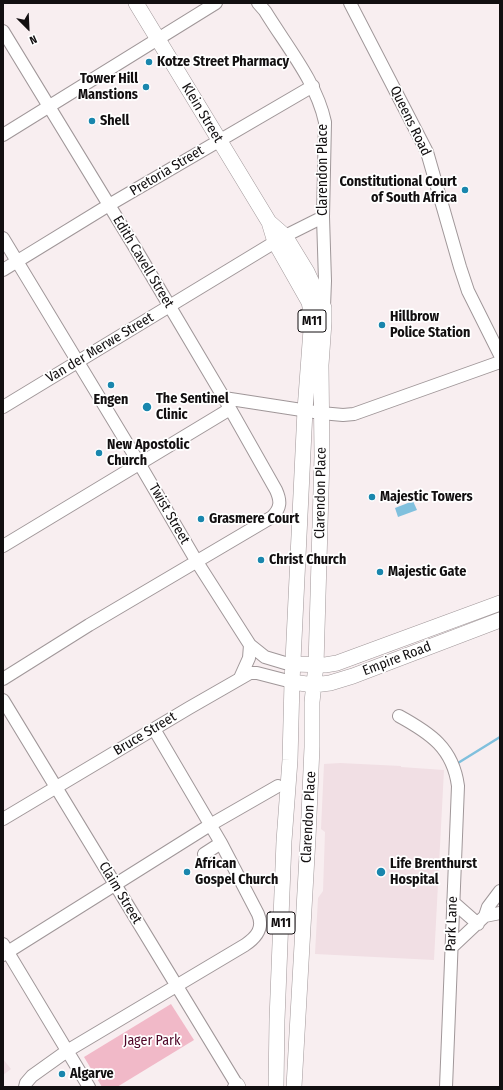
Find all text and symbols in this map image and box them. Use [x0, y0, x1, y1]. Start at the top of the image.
north arrow [8, 8, 48, 48]
text: N [27, 32, 39, 47]
place label: Kotze Street Pharmacy [157, 54, 289, 70]
marker: Kotze Street Pharmacy [144, 57, 154, 67]
place label: Tower Hill Manstions [78, 71, 138, 104]
street label: Klein Street [178, 80, 226, 146]
marker: Tower Hill Manstions [141, 82, 151, 92]
street label: Queens Road [386, 83, 434, 159]
place label: Shell [100, 113, 129, 129]
marker: Shell [87, 116, 97, 126]
street label: Clarendon Place [315, 124, 331, 216]
street label: Pretoria Street [127, 142, 207, 200]
place label: Constitutional Court of South Africa [339, 174, 457, 206]
marker: Constitutional Court of South Africa [460, 185, 470, 195]
street label: Edith Cavell Street [109, 213, 177, 311]
street label: Van der Merwe Street [43, 309, 157, 387]
place label: Hillbrow Police Station [390, 309, 470, 342]
road number: M11 [298, 310, 326, 332]
marker: Hillbrow Police Station [377, 320, 387, 330]
marker: Engen [106, 380, 116, 390]
place label: The Sentinel Clinic [156, 391, 229, 424]
place label: Engen [94, 392, 128, 408]
marker: The Sentinel Clinic [141, 401, 153, 413]
place label: New Apostolic Church [107, 437, 190, 470]
street label: Clarendon Place [312, 447, 330, 539]
marker: New Apostolic Church [94, 448, 104, 458]
street label: Twist Street [145, 481, 193, 547]
place label: Majestic Towers [380, 489, 473, 505]
marker: Majestic Towers [367, 492, 377, 502]
place label: Grasmere Court [209, 511, 299, 527]
marker: Grasmere Court [196, 514, 206, 524]
place label: Christ Church [269, 552, 346, 568]
marker: Christ Church [256, 555, 266, 565]
place label: Majestic Gate [388, 564, 466, 580]
marker: Majestic Gate [375, 567, 385, 577]
street label: Empire Road [360, 638, 434, 680]
street label: Bruce Street [111, 709, 179, 759]
street label: Clarendon Place [298, 771, 320, 863]
place label: African Gospel Church [195, 856, 278, 888]
place label: Life Brenthurst Hospital [390, 856, 477, 888]
street label: Claim Street [95, 859, 145, 927]
marker: Life Brenthurst Hospital [375, 866, 387, 878]
marker: African Gospel Church [182, 867, 192, 877]
street label: Park Lane [443, 896, 461, 952]
road number: M11 [267, 912, 295, 934]
park label: Jager Park [124, 1033, 180, 1049]
place label: Algarve [70, 1066, 114, 1082]
marker: Algarve [57, 1069, 67, 1079]

